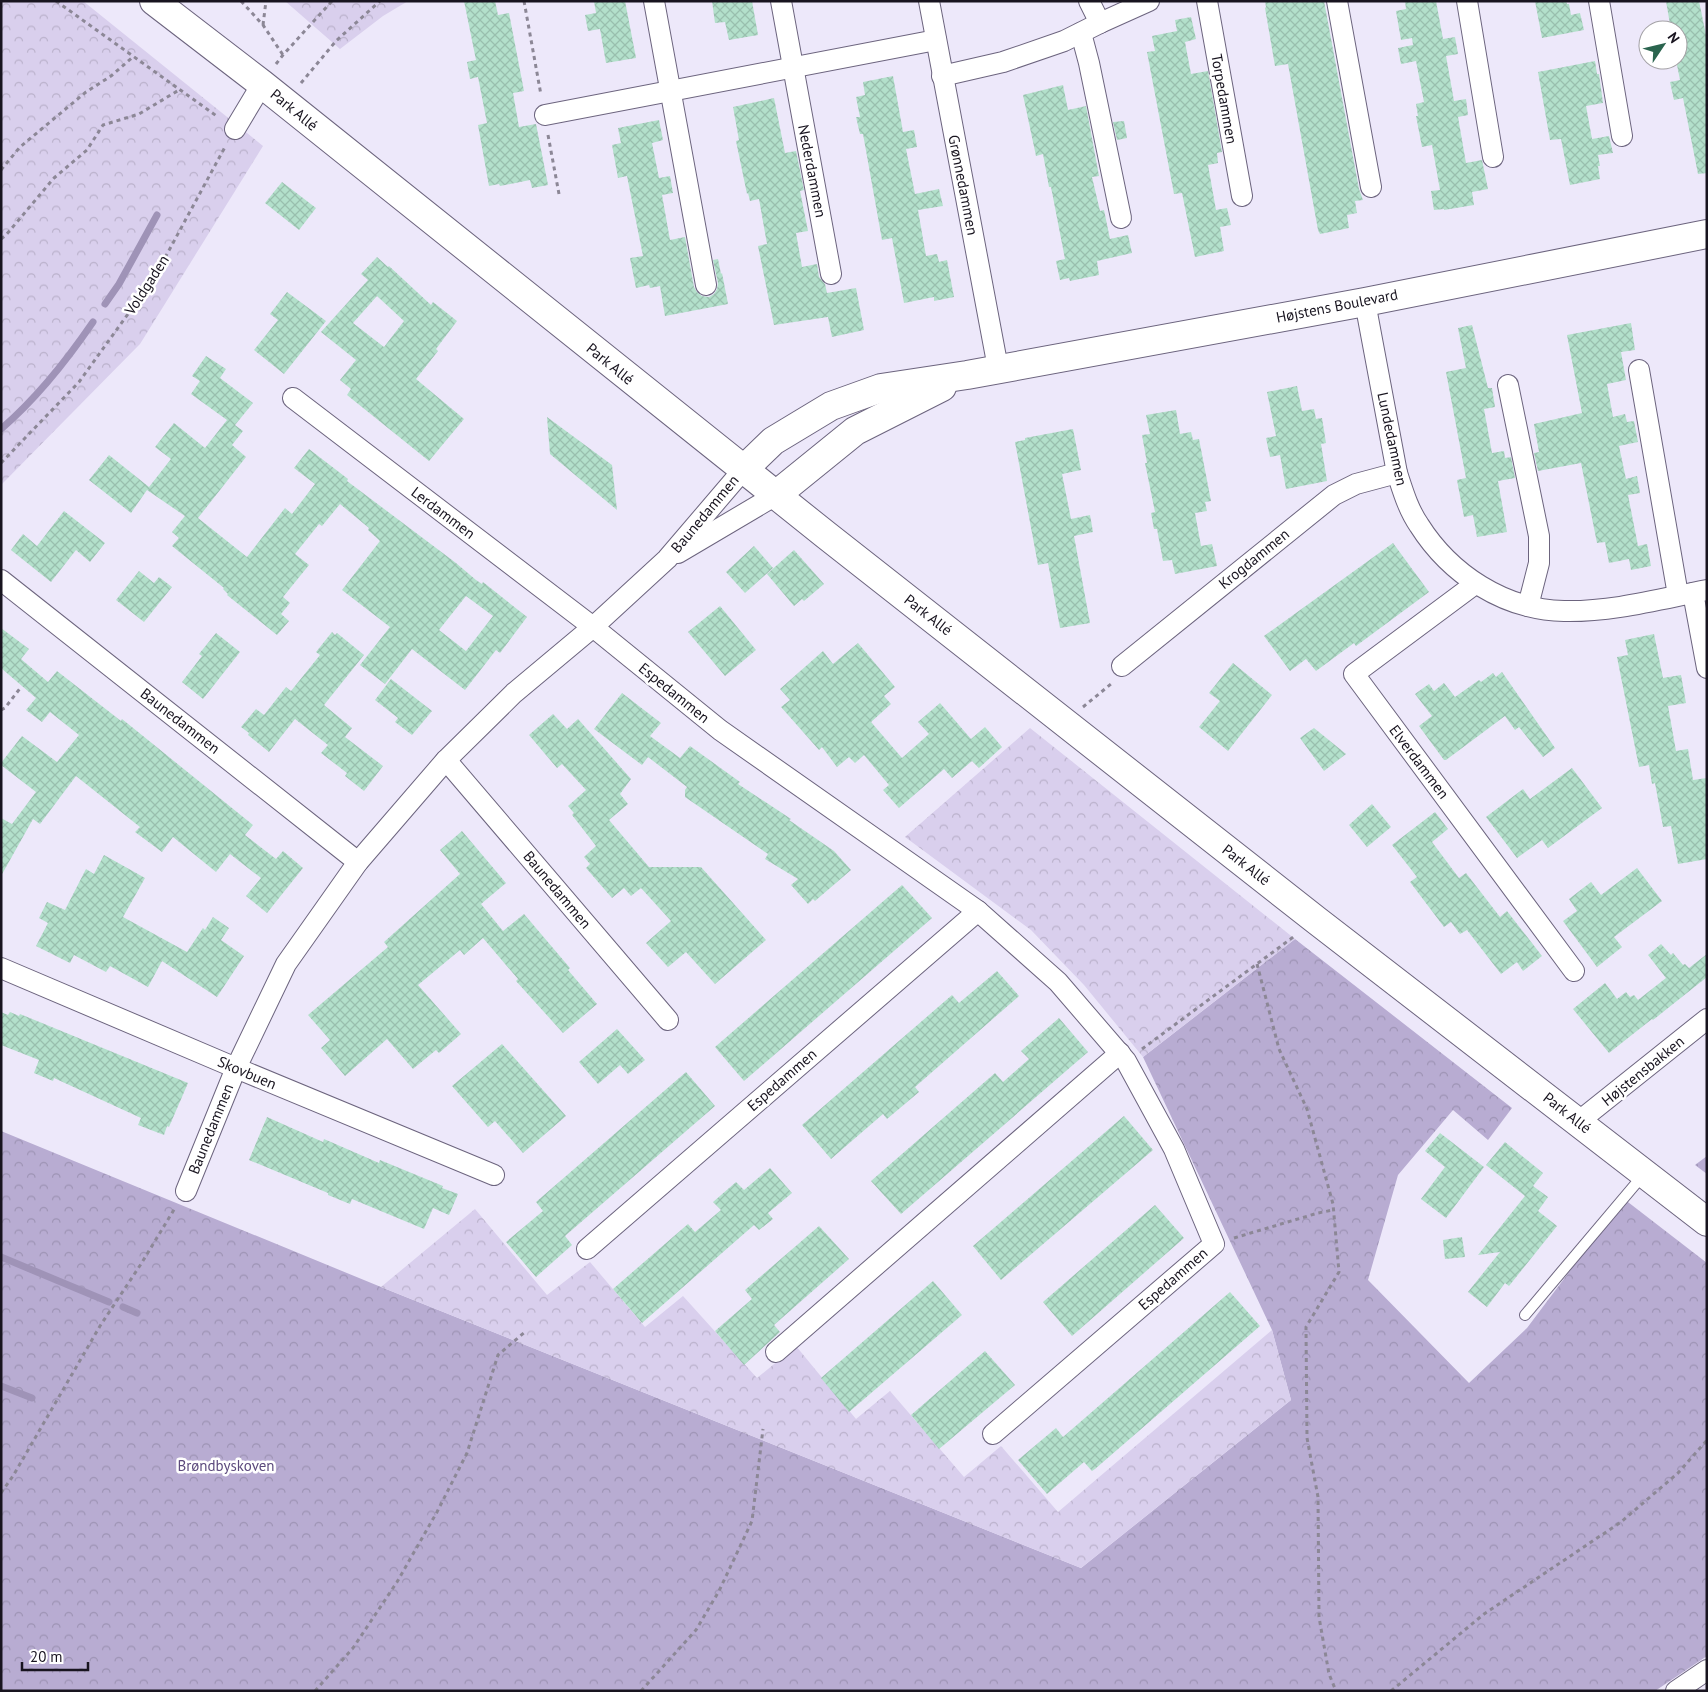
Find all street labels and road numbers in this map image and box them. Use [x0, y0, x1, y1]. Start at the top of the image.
street label: Torpedammen [1207, 52, 1242, 145]
street label: Park Allé [267, 85, 322, 135]
street label: Nederdammen [794, 123, 831, 219]
street label: Grønnedammen [944, 133, 983, 237]
street label: Voldgaden [120, 251, 173, 319]
street label: Højstens Boulevard [1274, 284, 1400, 327]
street label: Park Allé [583, 339, 638, 389]
street label: Lundedammen [1373, 390, 1412, 487]
street label: Baunedammen [667, 471, 743, 556]
street label: Lerdammen [408, 482, 479, 543]
street label: Krogdammen [1214, 524, 1293, 593]
street label: Park Allé [900, 590, 956, 639]
street label: Espedammen [635, 658, 714, 727]
street label: Baunedammen [137, 684, 224, 758]
street label: Elverdammen [1385, 721, 1453, 803]
street label: Park Allé [1218, 840, 1274, 889]
street label: Baunedammen [519, 847, 595, 932]
street label: Højstensbakken [1597, 1031, 1688, 1110]
street label: Espedammen [743, 1044, 820, 1115]
street label: Skovbuen [215, 1052, 279, 1093]
street label: Baunedammen [184, 1081, 237, 1177]
street label: Park Allé [1539, 1088, 1595, 1137]
street label: Espedammen [1134, 1243, 1211, 1314]

